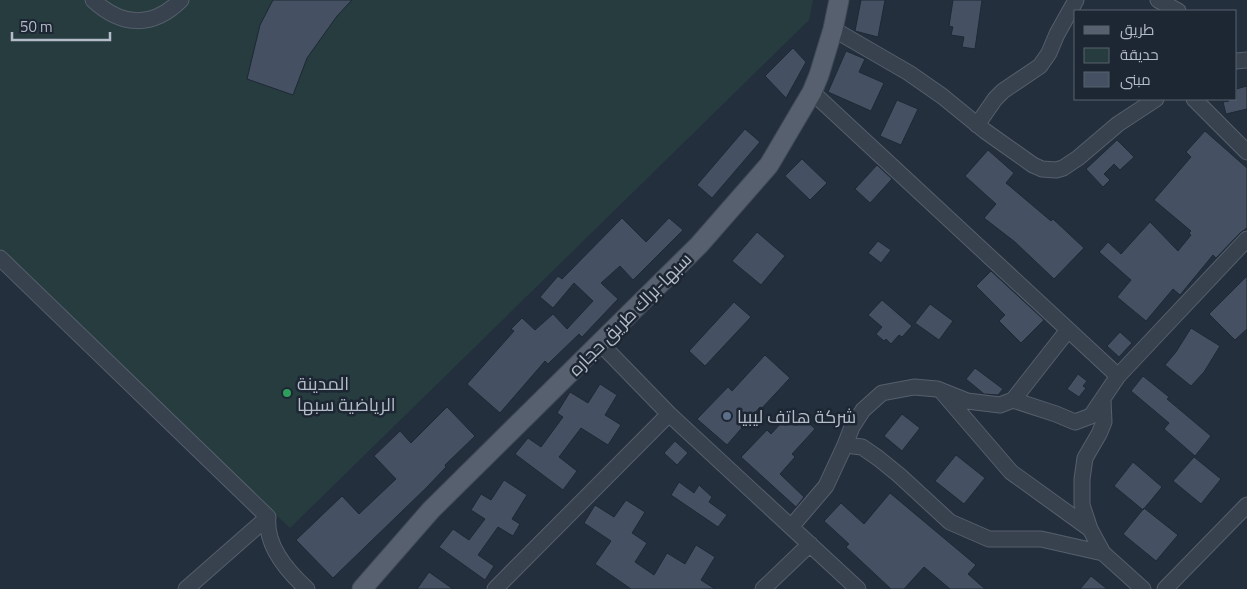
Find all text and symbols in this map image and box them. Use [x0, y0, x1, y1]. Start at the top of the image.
scale bar [12, 10, 110, 42]
legend [1074, 10, 1237, 100]
text: 50 m [20, 15, 53, 38]
text: طريق [1120, 18, 1154, 41]
text: حديقة [1120, 43, 1159, 66]
text: مبنى [1120, 68, 1151, 91]
street label: سبها-براك طريق حجاره [562, 246, 698, 382]
place label: المدينة الرياضية سبها [297, 370, 396, 418]
marker: المدينة الرياضية سبها [281, 387, 293, 399]
place label: شركة هاتف ليبيا [737, 403, 856, 430]
marker: شركة هاتف ليبيا [721, 410, 733, 422]

